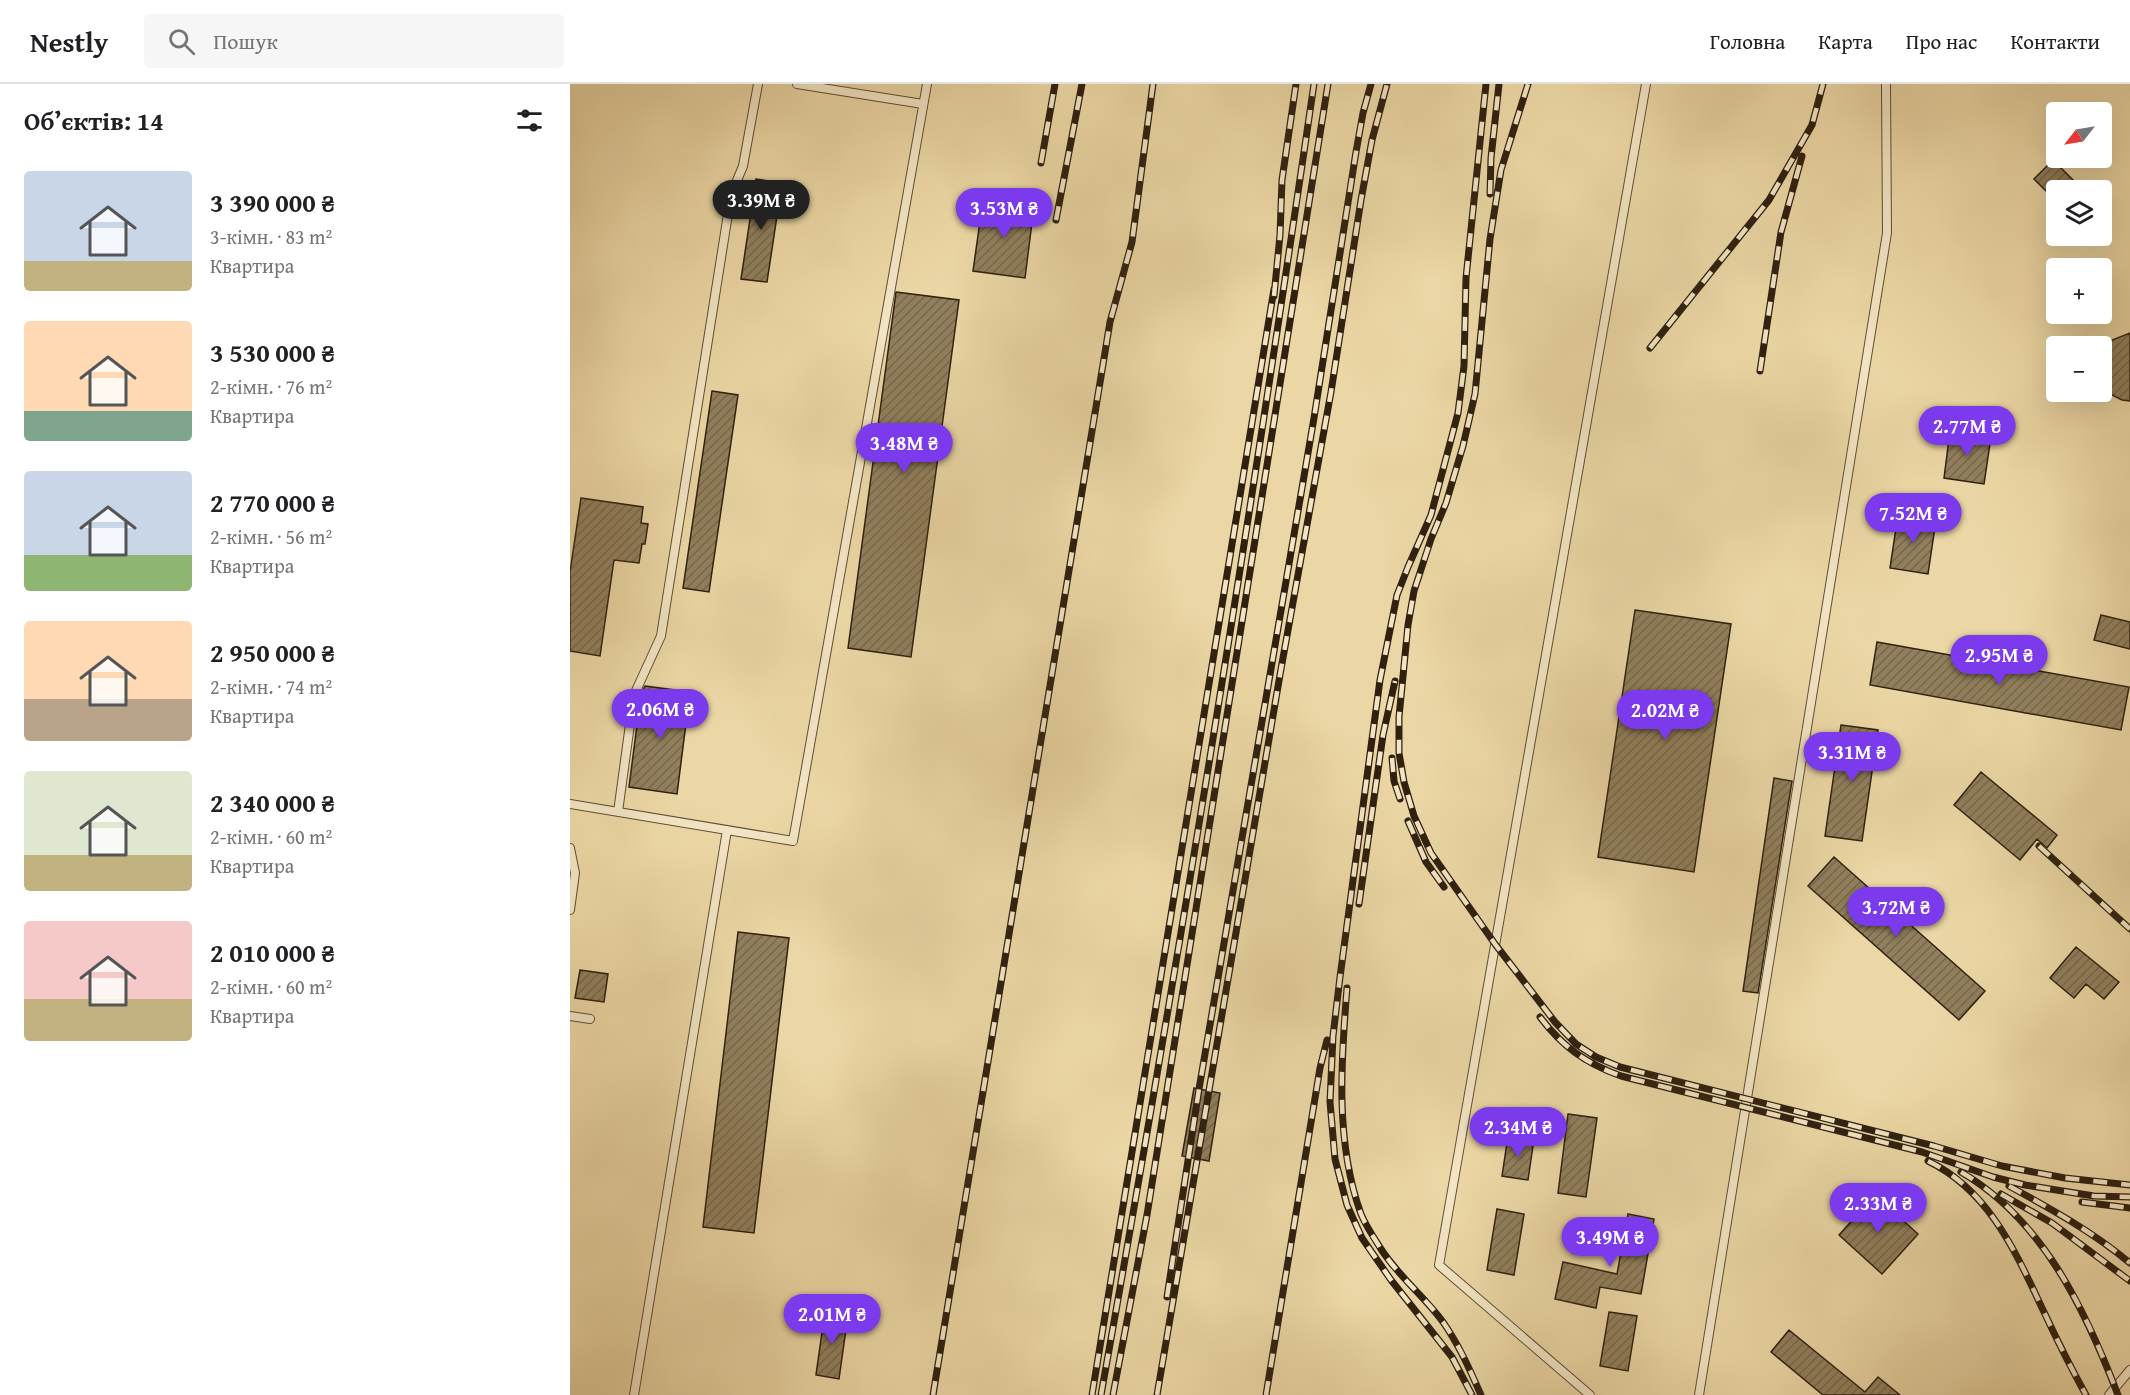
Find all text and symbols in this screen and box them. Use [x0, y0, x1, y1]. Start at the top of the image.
search box [144, 14, 564, 68]
text: Nestly [30, 21, 108, 62]
icon: search [165, 25, 198, 58]
text: Пошук [213, 25, 278, 57]
text: Головна [1710, 26, 1785, 57]
text: Карта [1818, 26, 1873, 57]
text: Про нас [1906, 26, 1977, 57]
text: Контакти [2010, 26, 2100, 57]
text: Об’єктів: 14 [24, 101, 164, 140]
north arrow [2046, 102, 2112, 168]
map controls [2046, 102, 2112, 402]
icon: filters [513, 104, 546, 137]
pin: 3.39M ₴ [706, 180, 816, 231]
button: layers [2046, 180, 2112, 246]
text: 3 390 000 ₴ [210, 183, 335, 222]
text: 3.39M ₴ [727, 185, 795, 214]
pin: 3.53M ₴ [949, 188, 1059, 239]
text: 3.53M ₴ [970, 193, 1038, 222]
icon: home [72, 195, 144, 267]
text: 3-кімн. · 83 m² [210, 222, 332, 251]
text: Квартира [210, 251, 294, 280]
button: + [2046, 258, 2112, 324]
text: 3 530 000 ₴ [210, 333, 335, 372]
button: − [2046, 336, 2112, 402]
icon: home [72, 345, 144, 417]
text: 2-кімн. · 76 m² [210, 372, 332, 401]
text: Квартира [210, 401, 294, 430]
pin: 2.77M ₴ [1912, 406, 2022, 457]
text: 2.77M ₴ [1933, 411, 2001, 440]
pin: 3.48M ₴ [849, 423, 959, 474]
text: 3.48M ₴ [870, 428, 938, 457]
text: 2 770 000 ₴ [210, 483, 335, 522]
pin: 7.52M ₴ [1858, 493, 1968, 544]
icon: home [72, 495, 144, 567]
text: 7.52M ₴ [1879, 498, 1947, 527]
text: 2-кімн. · 56 m² [210, 522, 332, 551]
text: Квартира [210, 551, 294, 580]
text: 2 950 000 ₴ [210, 633, 335, 672]
pin: 2.95M ₴ [1944, 635, 2054, 686]
text: 2.95M ₴ [1965, 640, 2033, 669]
icon: home [72, 645, 144, 717]
text: 2-кімн. · 74 m² [210, 672, 332, 701]
pin: 2.06M ₴ [605, 689, 715, 740]
pin: 2.02M ₴ [1610, 690, 1720, 741]
text: 2.06M ₴ [626, 694, 694, 723]
text: 2.02M ₴ [1631, 695, 1699, 724]
text: Квартира [210, 701, 294, 730]
pin: 3.31M ₴ [1797, 732, 1907, 783]
text: 3.31M ₴ [1818, 737, 1886, 766]
text: 2 340 000 ₴ [210, 783, 335, 822]
icon: home [72, 795, 144, 867]
text: 2-кімн. · 60 m² [210, 822, 332, 851]
text: Квартира [210, 851, 294, 880]
pin: 3.72M ₴ [1841, 887, 1951, 938]
text: 3.72M ₴ [1862, 892, 1930, 921]
text: 2 010 000 ₴ [210, 933, 335, 972]
icon: home [72, 945, 144, 1017]
text: 2-кімн. · 60 m² [210, 972, 332, 1001]
text: Квартира [210, 1001, 294, 1030]
pin: 2.34M ₴ [1463, 1107, 1573, 1158]
text: 2.34M ₴ [1484, 1112, 1552, 1141]
pin: 2.33M ₴ [1823, 1183, 1933, 1234]
text: 2.33M ₴ [1844, 1188, 1912, 1217]
pin: 3.49M ₴ [1555, 1217, 1665, 1268]
text: 3.49M ₴ [1576, 1222, 1644, 1251]
pin: 2.01M ₴ [777, 1294, 887, 1345]
text: 2.01M ₴ [798, 1299, 866, 1328]

